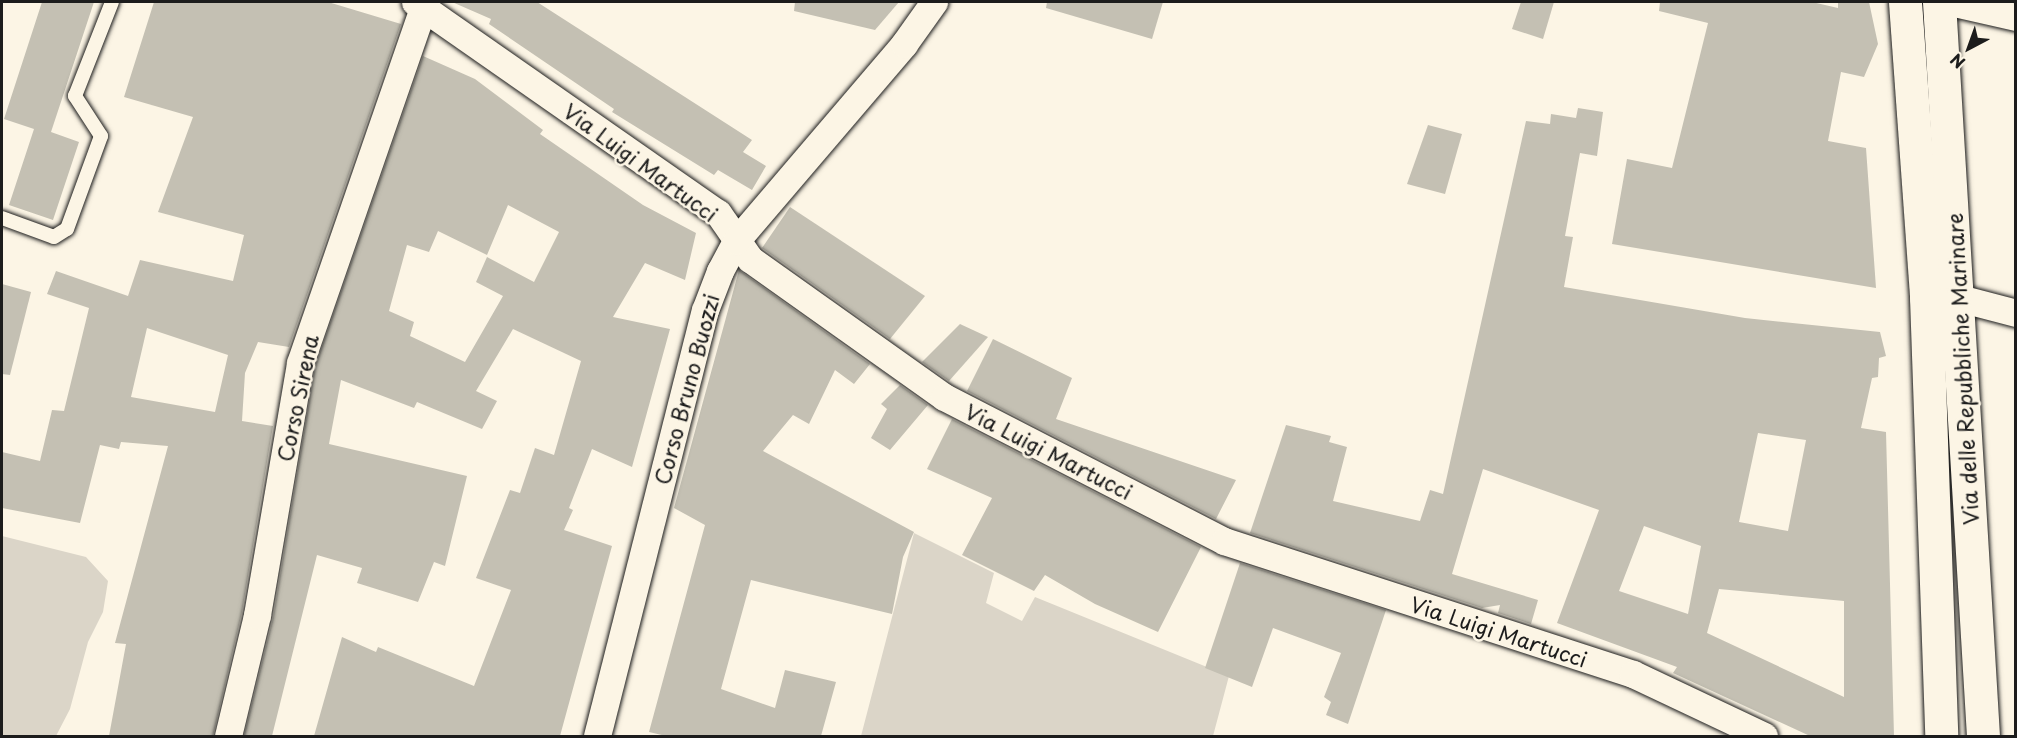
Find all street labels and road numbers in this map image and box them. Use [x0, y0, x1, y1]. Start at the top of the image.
street label: Via Luigi Martucci [559, 97, 723, 227]
street label: Via delle Repubbliche Marinare [1941, 212, 1983, 526]
street label: Corso Bruno Buozzi [648, 290, 724, 488]
street label: Corso Sirena [271, 332, 323, 464]
street label: Via Luigi Martucci [961, 398, 1137, 504]
street label: Via Luigi Martucci [1407, 590, 1591, 672]

